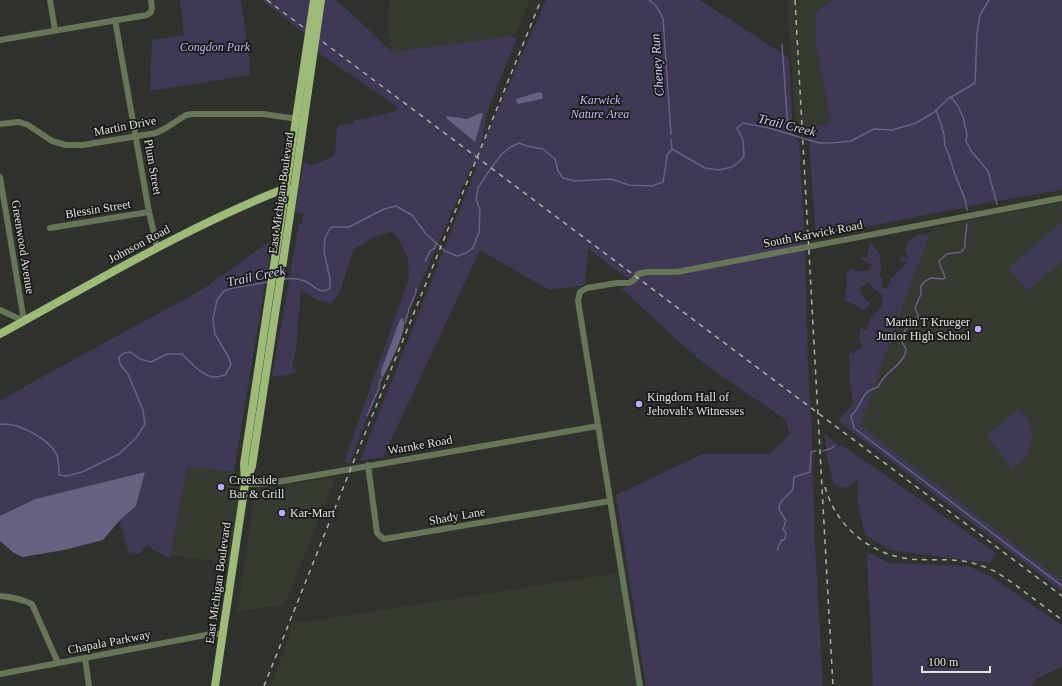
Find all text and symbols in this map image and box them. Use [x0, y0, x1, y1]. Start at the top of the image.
water label: Cheney Run [647, 33, 667, 97]
park label: Congdon Park [180, 40, 251, 54]
park label: Karwick Nature Area [570, 93, 629, 121]
water label: Trail Creek [757, 111, 818, 139]
street label: Martin Drive [93, 113, 157, 139]
street label: East Michigan Boulevard [266, 131, 296, 255]
street label: Plum Street [141, 138, 165, 197]
street label: Blessin Street [64, 197, 133, 221]
street label: Greenwood Avenue [9, 199, 37, 295]
street label: South Karwick Road [762, 218, 864, 250]
street label: Johnson Road [106, 222, 172, 266]
water label: Trail Creek [226, 262, 287, 289]
place label: Martin T Krueger Junior High School [877, 315, 971, 343]
marker: Martin T Krueger Junior High School [973, 324, 983, 334]
place label: Kingdom Hall of Jehovah's Witnesses [647, 390, 744, 418]
marker: Kingdom Hall of Jehovah's Witnesses [634, 399, 644, 409]
street label: Warnke Road [387, 432, 453, 458]
place label: Creekside Bar & Grill [229, 473, 285, 501]
marker: Creekside Bar & Grill [216, 482, 226, 492]
street label: Shady Lane [428, 504, 486, 528]
place label: Kar-Mart [290, 506, 336, 520]
marker: Kar-Mart [277, 508, 287, 518]
street label: East Michigan Boulevard [203, 521, 233, 645]
street label: Chapala Parkway [66, 627, 152, 657]
scale bar [922, 648, 990, 674]
text: 100 m [928, 655, 959, 669]

